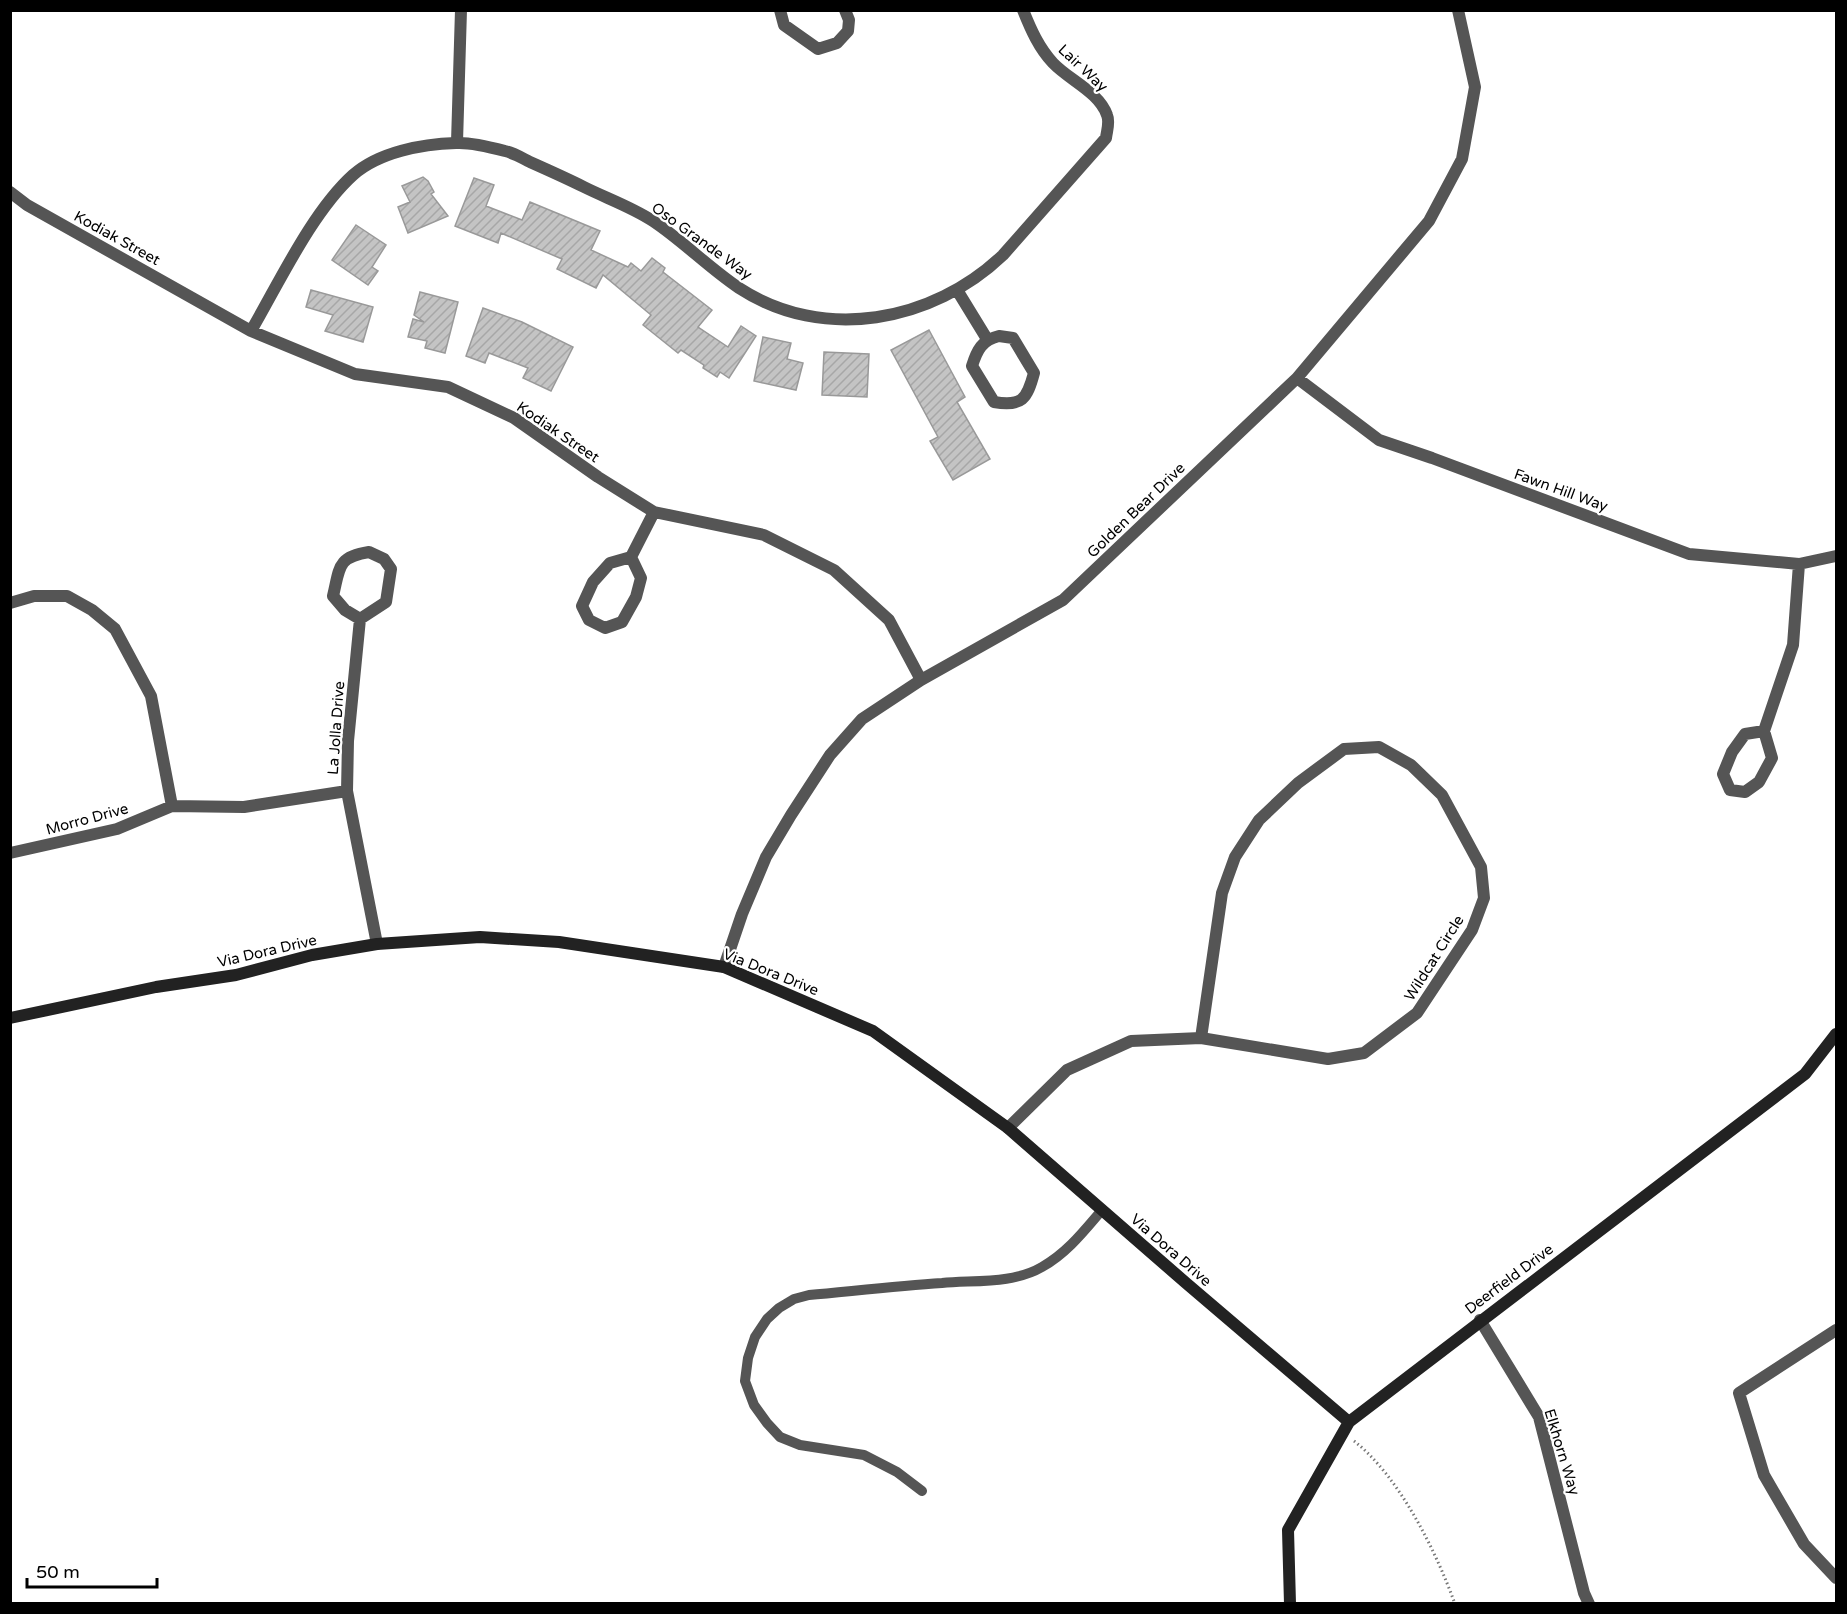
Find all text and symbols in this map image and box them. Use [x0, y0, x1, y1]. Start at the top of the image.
street label: Lair Way [1054, 40, 1112, 96]
street label: Oso Grande Way [648, 199, 756, 283]
street label: Kodiak Street [71, 207, 163, 269]
street label: Kodiak Street [513, 398, 603, 466]
street label: Golden Bear Drive [1083, 459, 1189, 561]
street label: Fawn Hill Way [1512, 465, 1610, 515]
street label: La Jolla Drive [324, 681, 348, 775]
street label: Morro Drive [44, 799, 130, 839]
street label: Wildcat Circle [1400, 912, 1468, 1004]
street label: Via Dora Drive [216, 931, 318, 971]
street label: Via Dora Drive [721, 945, 821, 999]
street label: Via Dora Drive [1127, 1210, 1215, 1290]
street label: Deerfield Drive [1461, 1240, 1557, 1318]
street label: Elkhorn Way [1540, 1407, 1584, 1497]
scale bar [27, 1551, 158, 1589]
text: 50 m [36, 1561, 80, 1583]

